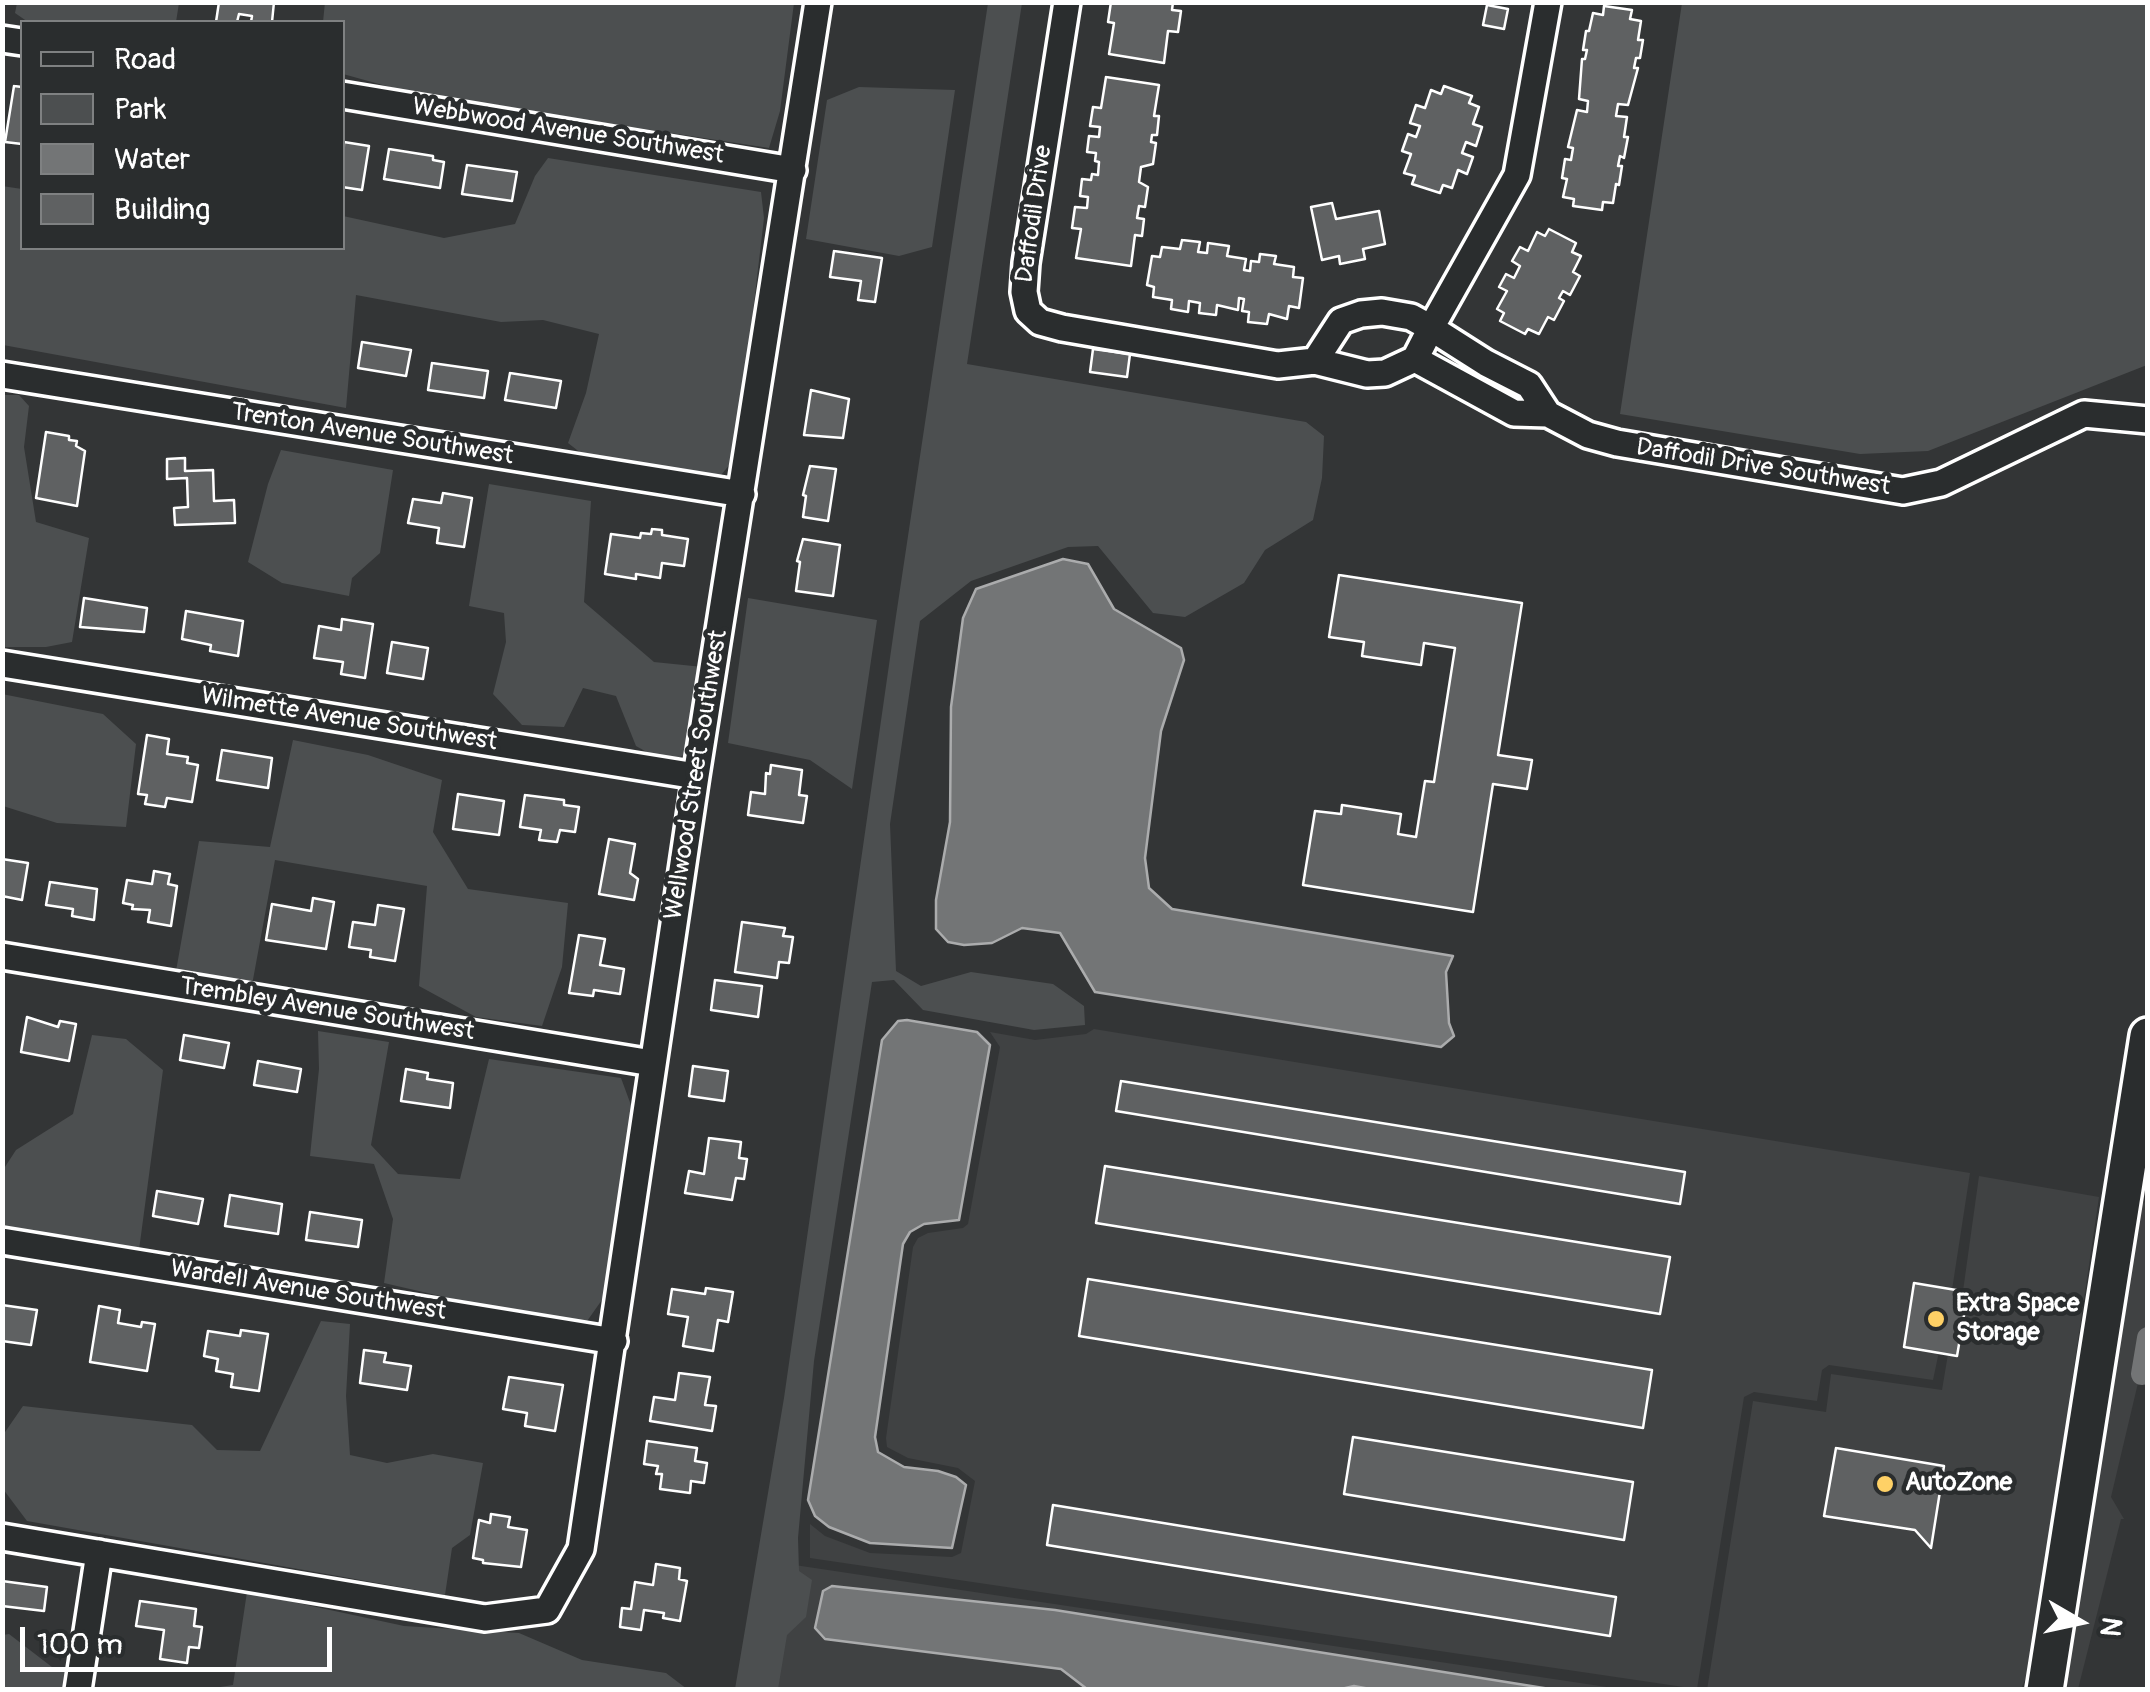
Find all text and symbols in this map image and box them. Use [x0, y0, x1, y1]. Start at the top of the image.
legend [20, 20, 345, 250]
text: Road [114, 41, 176, 78]
text: Park [114, 91, 167, 128]
street label: Webbwood Avenue Southwest [410, 93, 726, 171]
text: Water [114, 141, 190, 178]
street label: Daffodil Drive [1011, 143, 1059, 285]
text: Building [114, 191, 210, 228]
street label: Trenton Avenue Southwest [229, 398, 515, 472]
street label: Daffodil Drive Southwest [1634, 433, 1892, 503]
street label: Wellwood Street Southwest [659, 628, 735, 922]
street label: Wilmette Avenue Southwest [199, 682, 499, 758]
street label: Trembley Avenue Southwest [178, 972, 476, 1048]
street label: Wardell Avenue Southwest [168, 1254, 448, 1328]
place label: Extra Space Storage [1956, 1290, 2079, 1349]
marker: Extra Space Storage [1925, 1308, 1947, 1330]
place label: AutoZone [1905, 1469, 2012, 1499]
marker: AutoZone [1874, 1473, 1896, 1495]
north arrow [2030, 1572, 2130, 1672]
scale bar [25, 1607, 338, 1669]
text: N [2091, 1615, 2129, 1639]
text: 100 m [37, 1626, 123, 1663]

